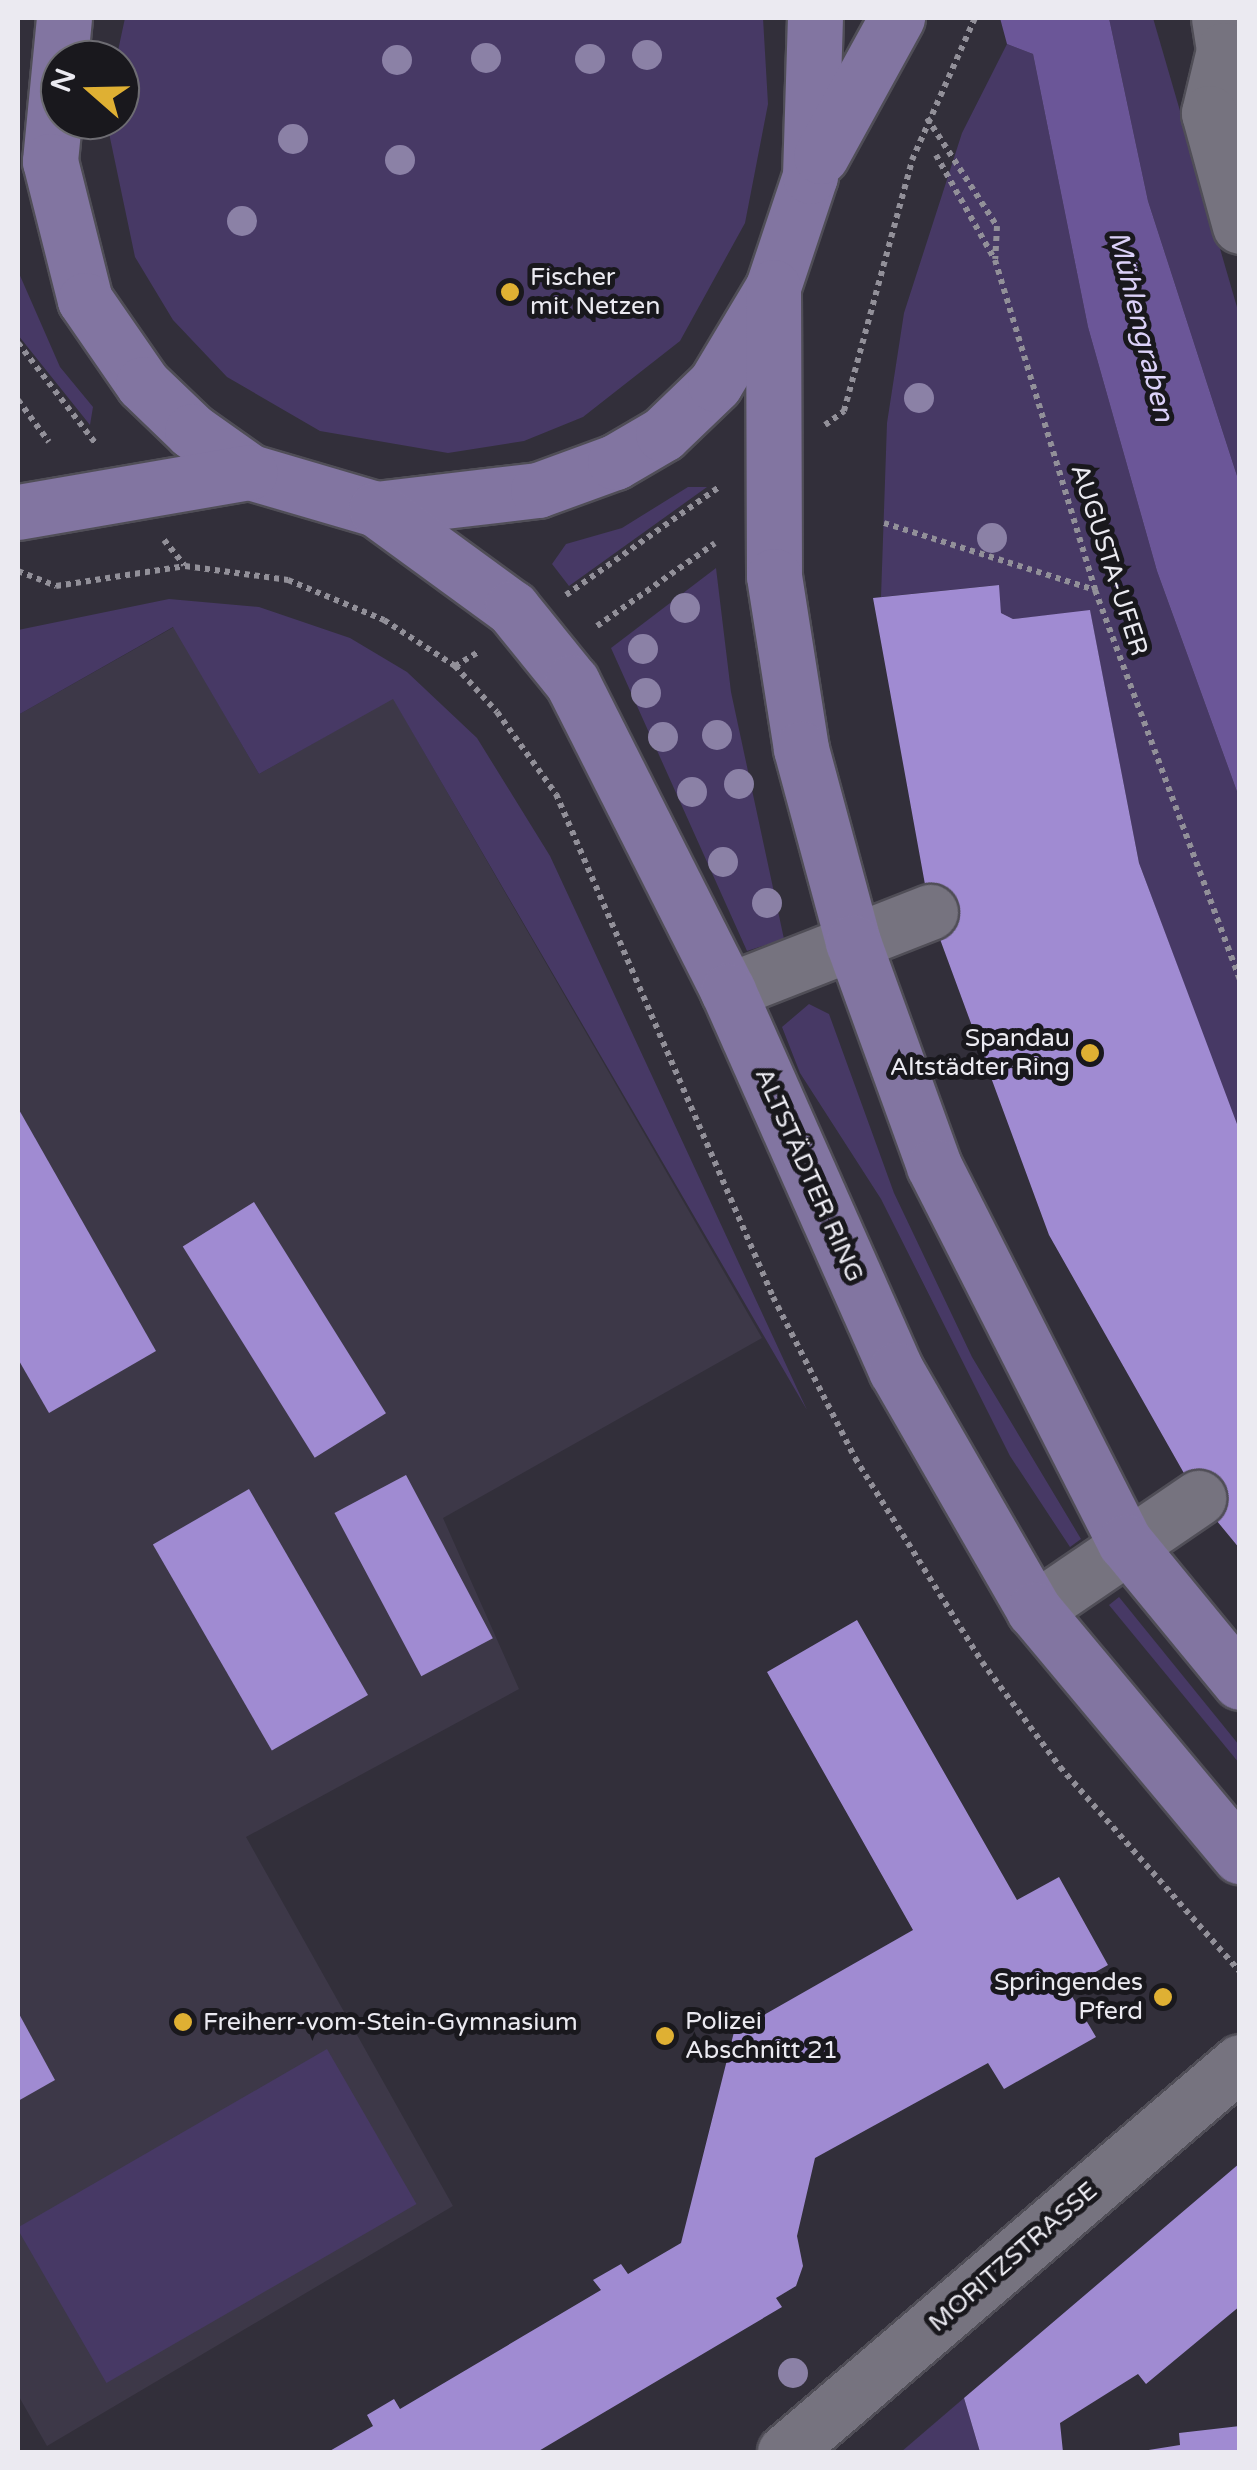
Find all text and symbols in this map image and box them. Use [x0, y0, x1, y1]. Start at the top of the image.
north arrow [40, 40, 140, 140]
text: N [44, 64, 84, 97]
water label: Mühlengraben [1101, 227, 1181, 425]
place label: Fischer mit Netzen [530, 263, 660, 322]
marker: Fischer mit Netzen [499, 281, 521, 303]
street label: AUGUSTA-UFER [1064, 460, 1154, 660]
place label: Spandau Altstädter Ring [890, 1024, 1070, 1083]
marker: Spandau Altstädter Ring [1079, 1042, 1101, 1064]
street label: ALTSTÄDTER RING [748, 1063, 870, 1287]
place label: Springendes Pferd [994, 1968, 1143, 2027]
marker: Springendes Pferd [1152, 1986, 1174, 2008]
place label: Freiherr-vom-Stein-Gymnasium [203, 2007, 578, 2037]
place label: Polizei Abschnitt 21 [685, 2007, 838, 2066]
marker: Freiherr-vom-Stein-Gymnasium [172, 2011, 194, 2033]
marker: Polizei Abschnitt 21 [654, 2025, 676, 2047]
street label: MORITZSTRASSE [923, 2176, 1103, 2338]

